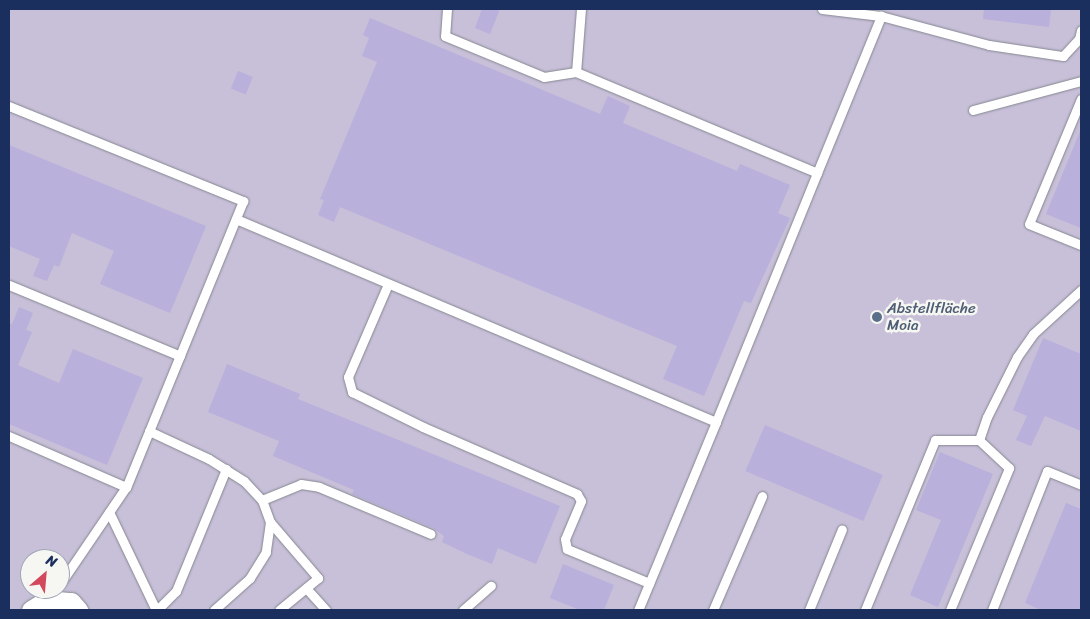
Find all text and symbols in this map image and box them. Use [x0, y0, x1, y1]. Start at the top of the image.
place label: Abstellfläche Moia [887, 299, 976, 334]
marker: Abstellfläche Moia [871, 311, 883, 323]
text: N [42, 548, 62, 574]
north arrow [20, 549, 70, 599]

